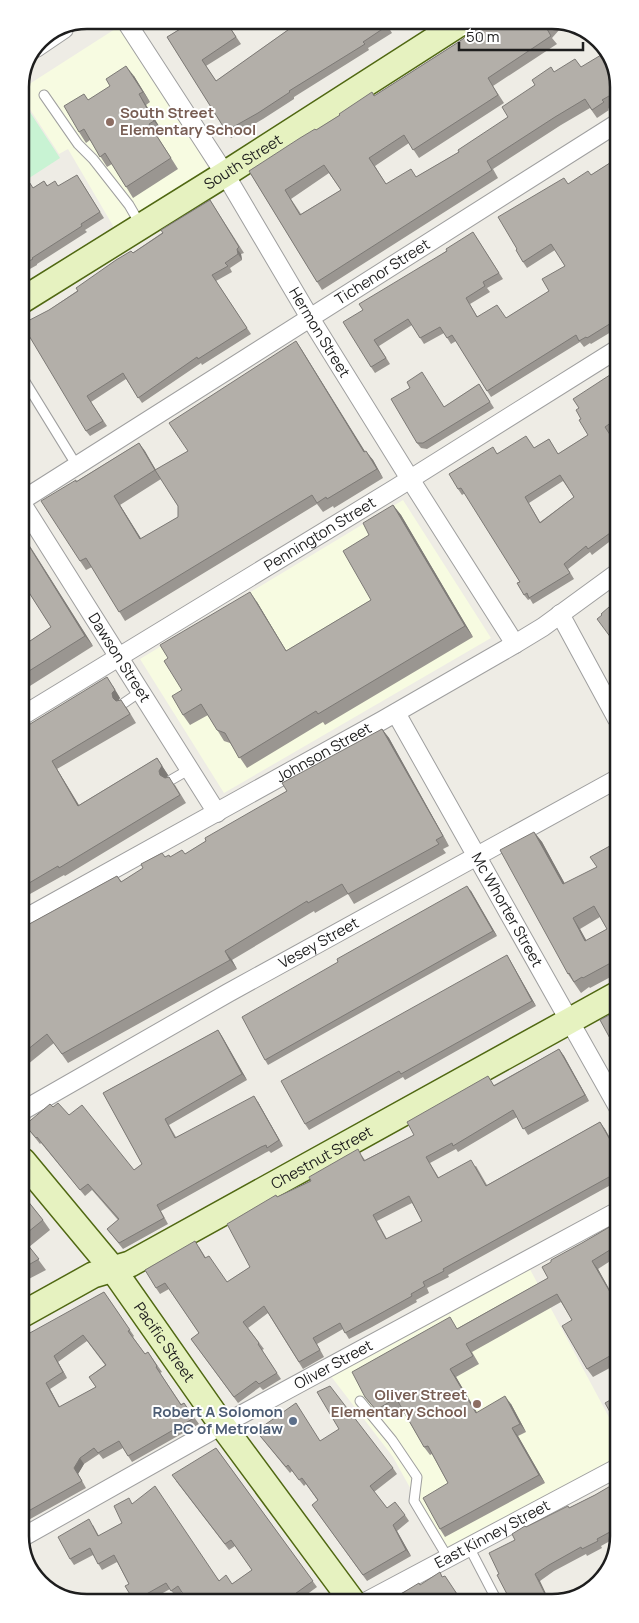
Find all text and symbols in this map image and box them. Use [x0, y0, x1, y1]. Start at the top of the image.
scale bar [459, 20, 583, 52]
text: 50 m [466, 26, 500, 47]
place label: South Street Elementary School [120, 102, 256, 140]
marker: South Street Elementary School [104, 116, 116, 128]
street label: South Street [200, 129, 286, 195]
street label: Tichenor Street [331, 234, 434, 309]
street label: Hermon Street [284, 283, 355, 381]
street label: Pennington Street [260, 492, 380, 576]
street label: Dawson Street [83, 609, 156, 706]
street label: Johnson Street [272, 717, 375, 787]
street label: Mc Whorter Street [467, 849, 548, 971]
street label: Vesey Street [275, 912, 362, 973]
street label: Chestnut Street [267, 1121, 376, 1194]
street label: Pacific Street [129, 1298, 200, 1386]
street label: Oliver Street [290, 1335, 376, 1394]
place label: Oliver Street Elementary School [331, 1384, 467, 1422]
marker: Oliver Street Elementary School [471, 1398, 483, 1410]
place label: Robert A Solomon PC of Metrolaw [152, 1401, 283, 1439]
marker: Robert A Solomon PC of Metrolaw [287, 1415, 299, 1427]
street label: East Kinney Street [431, 1495, 553, 1573]

